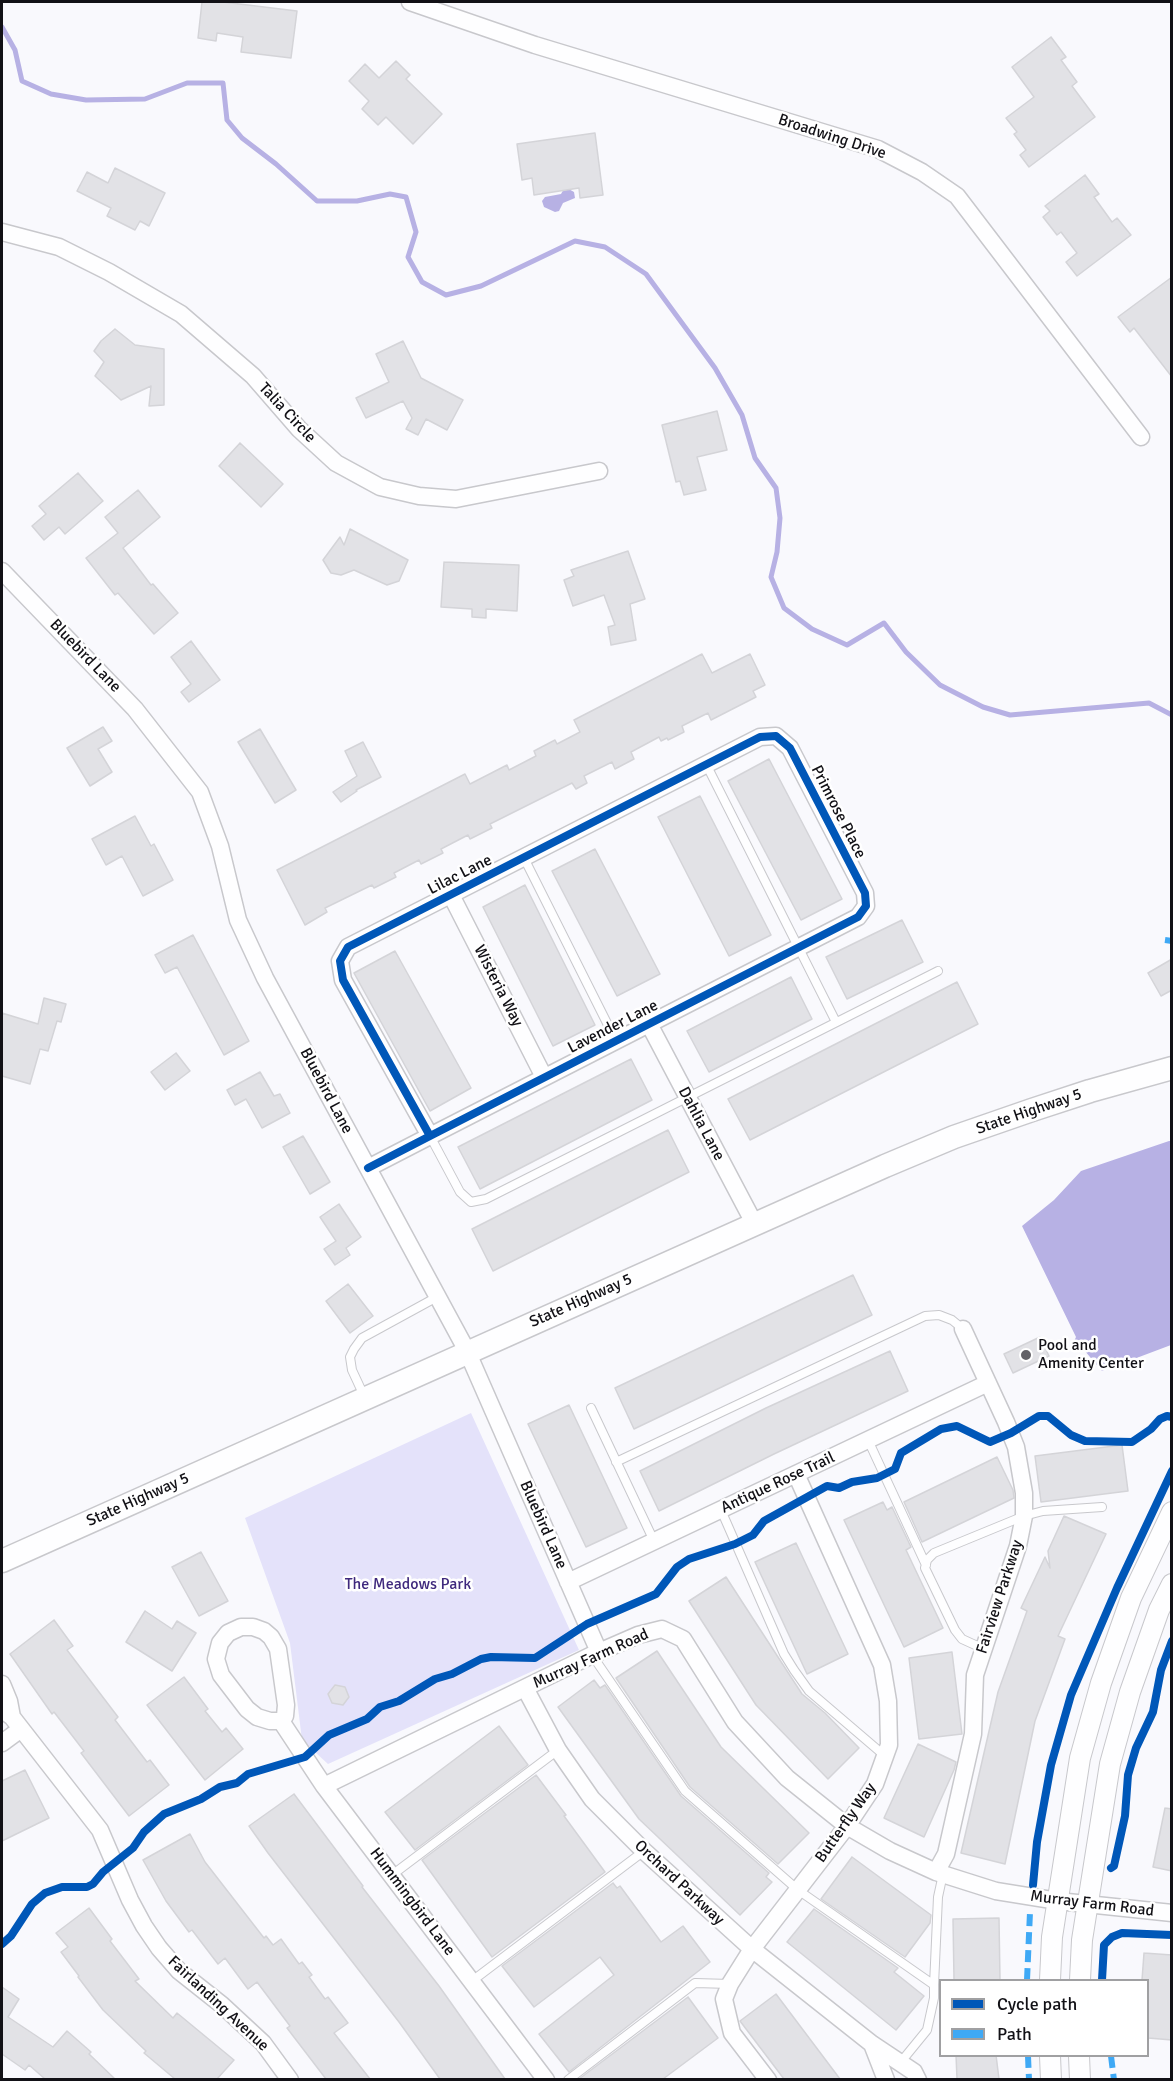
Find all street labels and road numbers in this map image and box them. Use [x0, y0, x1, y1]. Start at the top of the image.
street label: Broadwing Drive [776, 110, 888, 164]
street label: Talia Circle [254, 379, 320, 447]
street label: Bluebird Lane [45, 615, 125, 697]
street label: Primrose Place [806, 762, 870, 862]
street label: Lilac Lane [425, 851, 495, 899]
street label: Wisteria Way [469, 942, 527, 1030]
street label: Lavender Lane [565, 996, 661, 1058]
street label: Bluebird Lane [295, 1045, 357, 1137]
street label: Dahlia Lane [674, 1084, 728, 1164]
street label: State Highway 5 [974, 1085, 1084, 1139]
street label: State Highway 5 [527, 1270, 635, 1332]
street label: Antique Rose Trail [718, 1448, 838, 1518]
street label: State Highway 5 [84, 1469, 192, 1531]
street label: Bluebird Lane [515, 1478, 571, 1572]
street label: Fairview Parkway [973, 1538, 1027, 1656]
street label: Murray Farm Road [530, 1625, 652, 1693]
street label: Butterfly Way [811, 1779, 881, 1867]
street label: Orchard Parkway [630, 1837, 728, 1929]
street label: Hummingbird Lane [365, 1844, 459, 1960]
street label: Murray Farm Road [1029, 1887, 1155, 1921]
street label: Fairlanding Avenue [163, 1952, 273, 2056]

